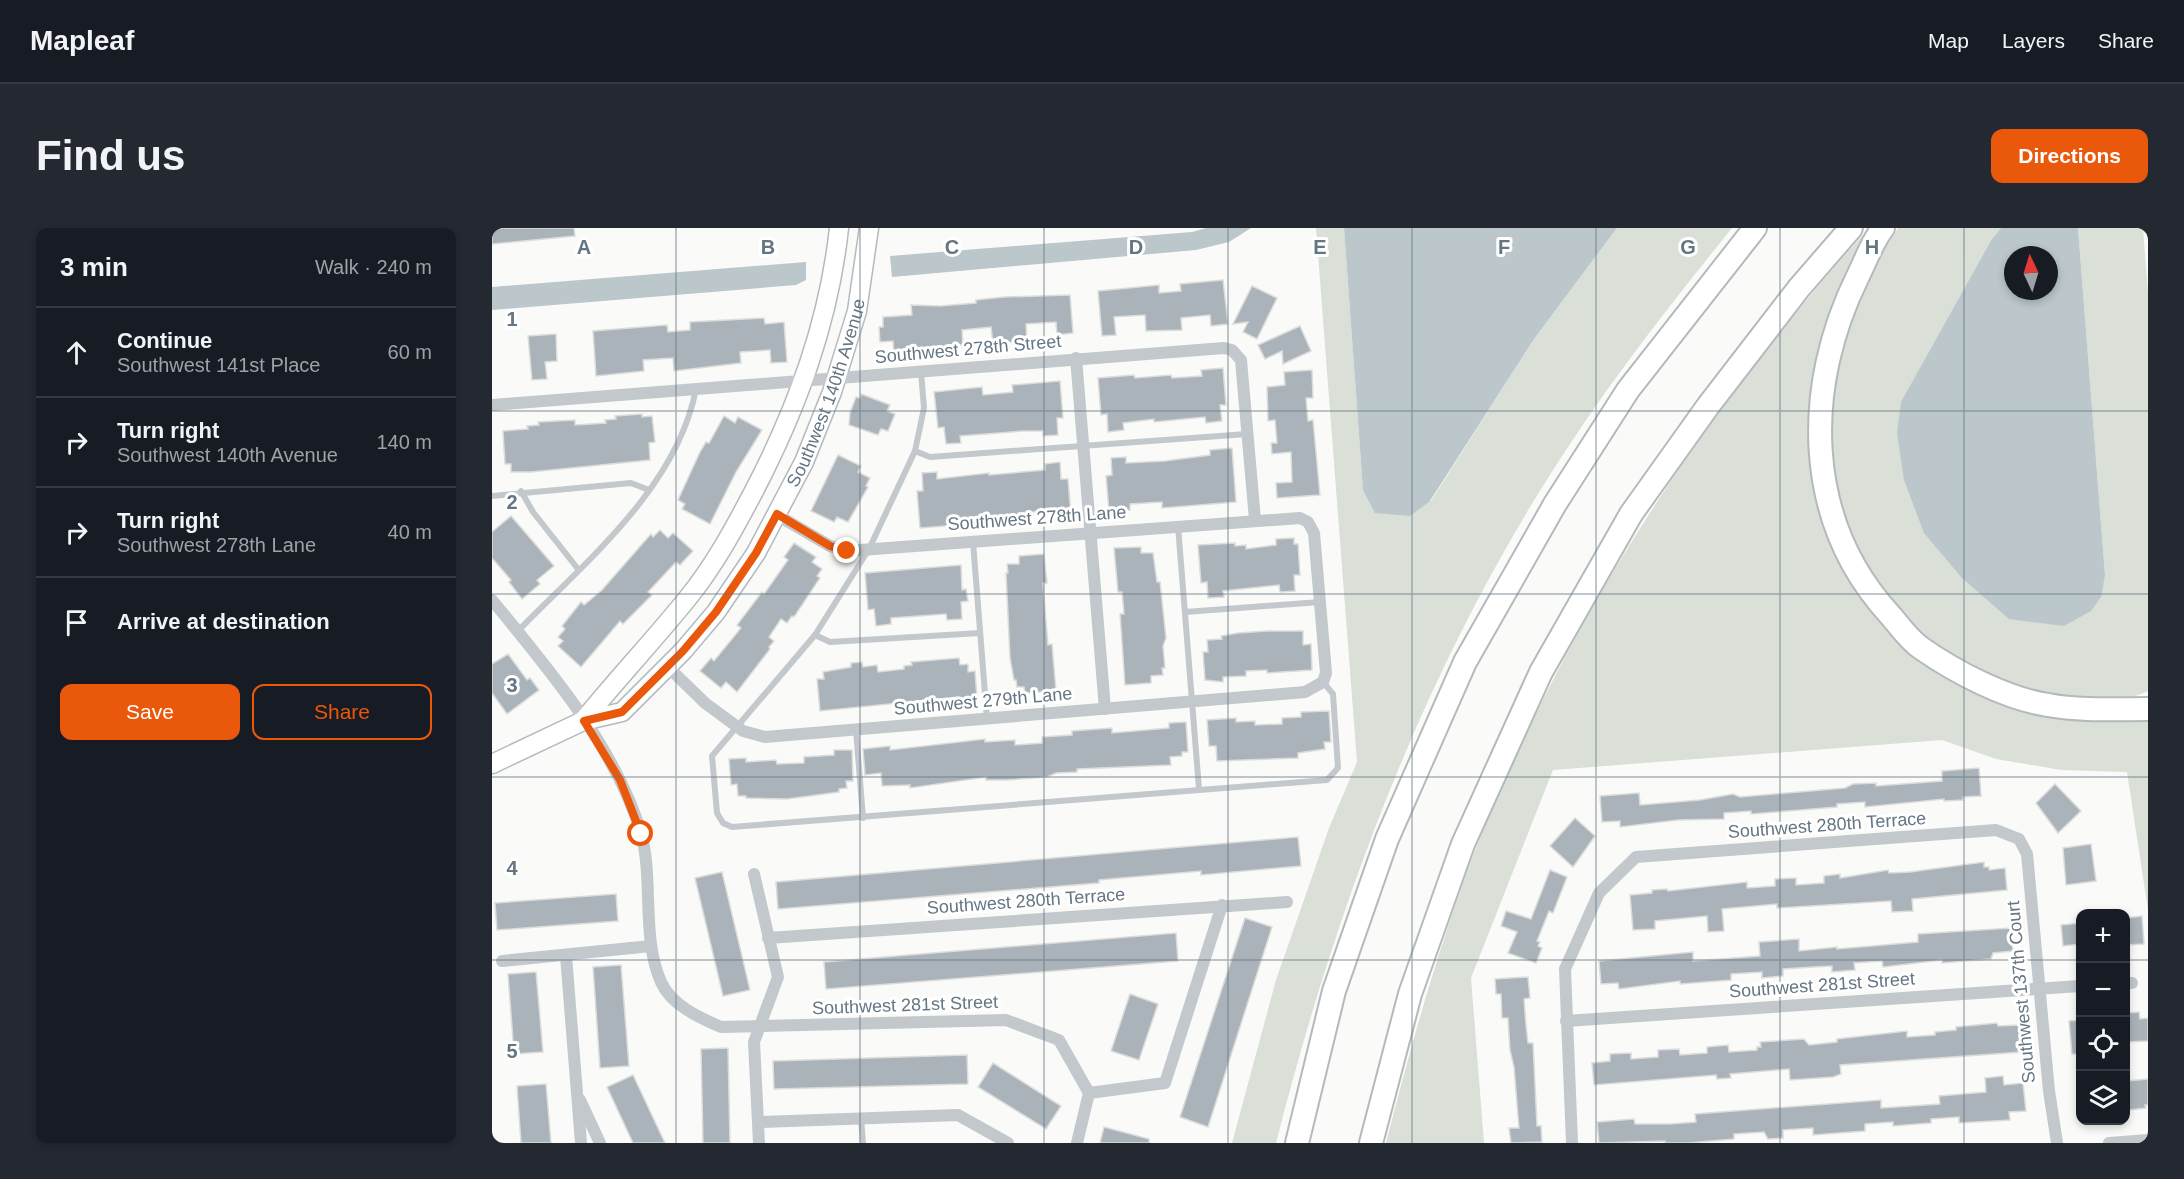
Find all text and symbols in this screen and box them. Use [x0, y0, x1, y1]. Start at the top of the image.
text: Mapleaf [30, 25, 134, 56]
text: Map [1928, 29, 1969, 52]
text: Layers [2002, 29, 2065, 52]
text: Share [2098, 29, 2154, 52]
button: Directions [1991, 129, 2148, 183]
text: Find us [36, 132, 185, 179]
text: A [577, 236, 591, 258]
text: B [761, 236, 775, 258]
text: C [945, 236, 959, 258]
text: D [1129, 236, 1143, 258]
text: E [1313, 236, 1327, 258]
text: F [1498, 236, 1510, 258]
text: G [1680, 236, 1696, 258]
text: H [1865, 236, 1879, 258]
north arrow [2004, 246, 2058, 300]
text: 3 min [60, 252, 128, 282]
text: Walk · 240 m [315, 256, 432, 278]
street label: Southwest 140th Avenue [783, 298, 869, 490]
text: 1 [506, 308, 518, 330]
text: Continue [117, 328, 212, 353]
street label: Southwest 278th Street [874, 331, 1062, 367]
icon: ahead [60, 336, 93, 369]
text: 60 m [388, 341, 432, 363]
text: Southwest 141st Place [117, 354, 320, 376]
text: Turn right [117, 418, 219, 443]
icon: right [60, 426, 93, 459]
text: 140 m [376, 431, 432, 453]
text: Southwest 140th Avenue [117, 444, 338, 466]
text: 2 [506, 491, 518, 513]
street label: Southwest 278th Lane [947, 502, 1127, 534]
text: Turn right [117, 508, 219, 533]
icon: right [60, 516, 93, 549]
text: 40 m [388, 521, 432, 543]
text: Southwest 278th Lane [117, 534, 316, 556]
route end [833, 537, 859, 563]
icon: arrive [60, 606, 93, 639]
text: Arrive at destination [117, 609, 330, 634]
text: 3 [506, 674, 518, 696]
street label: Southwest 279th Lane [893, 683, 1073, 719]
button: Save [60, 684, 240, 740]
button: Share [252, 684, 432, 740]
street label: Southwest 280th Terrace [1727, 808, 1927, 842]
route start [627, 820, 653, 846]
text: 4 [506, 857, 518, 879]
street label: Southwest 280th Terrace [926, 884, 1126, 918]
street label: Southwest 137th Court [2003, 900, 2039, 1084]
map controls [2076, 909, 2130, 1125]
button: + [2076, 909, 2130, 963]
button: − [2076, 963, 2130, 1017]
street label: Southwest 281st Street [1728, 969, 1916, 1001]
street label: Southwest 281st Street [812, 992, 998, 1018]
button: locate [2076, 1017, 2130, 1071]
text: 5 [506, 1040, 518, 1062]
button: layers [2076, 1071, 2130, 1125]

